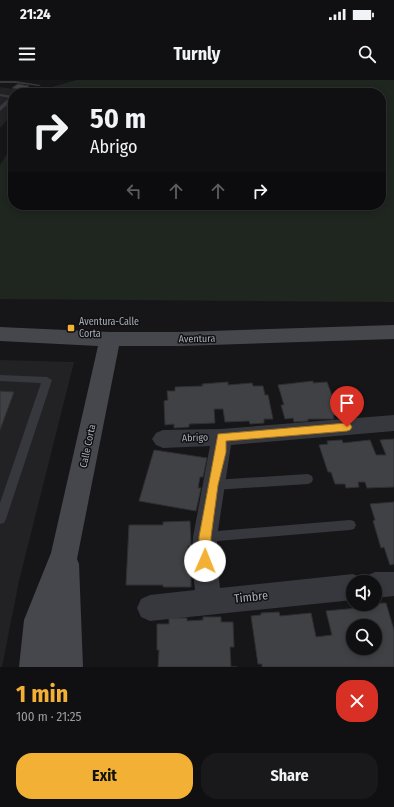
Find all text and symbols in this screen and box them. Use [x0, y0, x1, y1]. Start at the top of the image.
text: 21:24 [20, 5, 51, 23]
icon: menu [16, 43, 38, 65]
text: Turnly [174, 43, 220, 65]
icon: search [356, 43, 378, 65]
text: 50 m [90, 102, 146, 135]
icon: right [24, 104, 76, 156]
text: Abrigo [90, 136, 138, 158]
icon: left [123, 180, 145, 202]
icon: ahead [165, 180, 187, 202]
icon: ahead [207, 180, 229, 202]
icon: right [249, 180, 271, 202]
place label: Aventura-Calle Corta [79, 316, 139, 340]
marker: Aventura-Calle Corta [66, 323, 76, 333]
street label: Aventura [179, 333, 215, 345]
pin [330, 386, 364, 427]
icon: arrive [336, 392, 358, 414]
street label: Calle Corta [78, 423, 98, 469]
street label: Abrigo [182, 432, 208, 444]
position arrow [184, 540, 226, 582]
map controls [346, 575, 382, 655]
button: sound [346, 575, 382, 611]
street label: Timbre [233, 588, 269, 606]
button: search [346, 619, 382, 655]
text: 1 min [16, 680, 68, 708]
button: close [336, 680, 378, 722]
text: 100 m · 21:25 [16, 709, 82, 724]
button: Exit [16, 753, 193, 799]
button: Share [201, 753, 378, 799]

